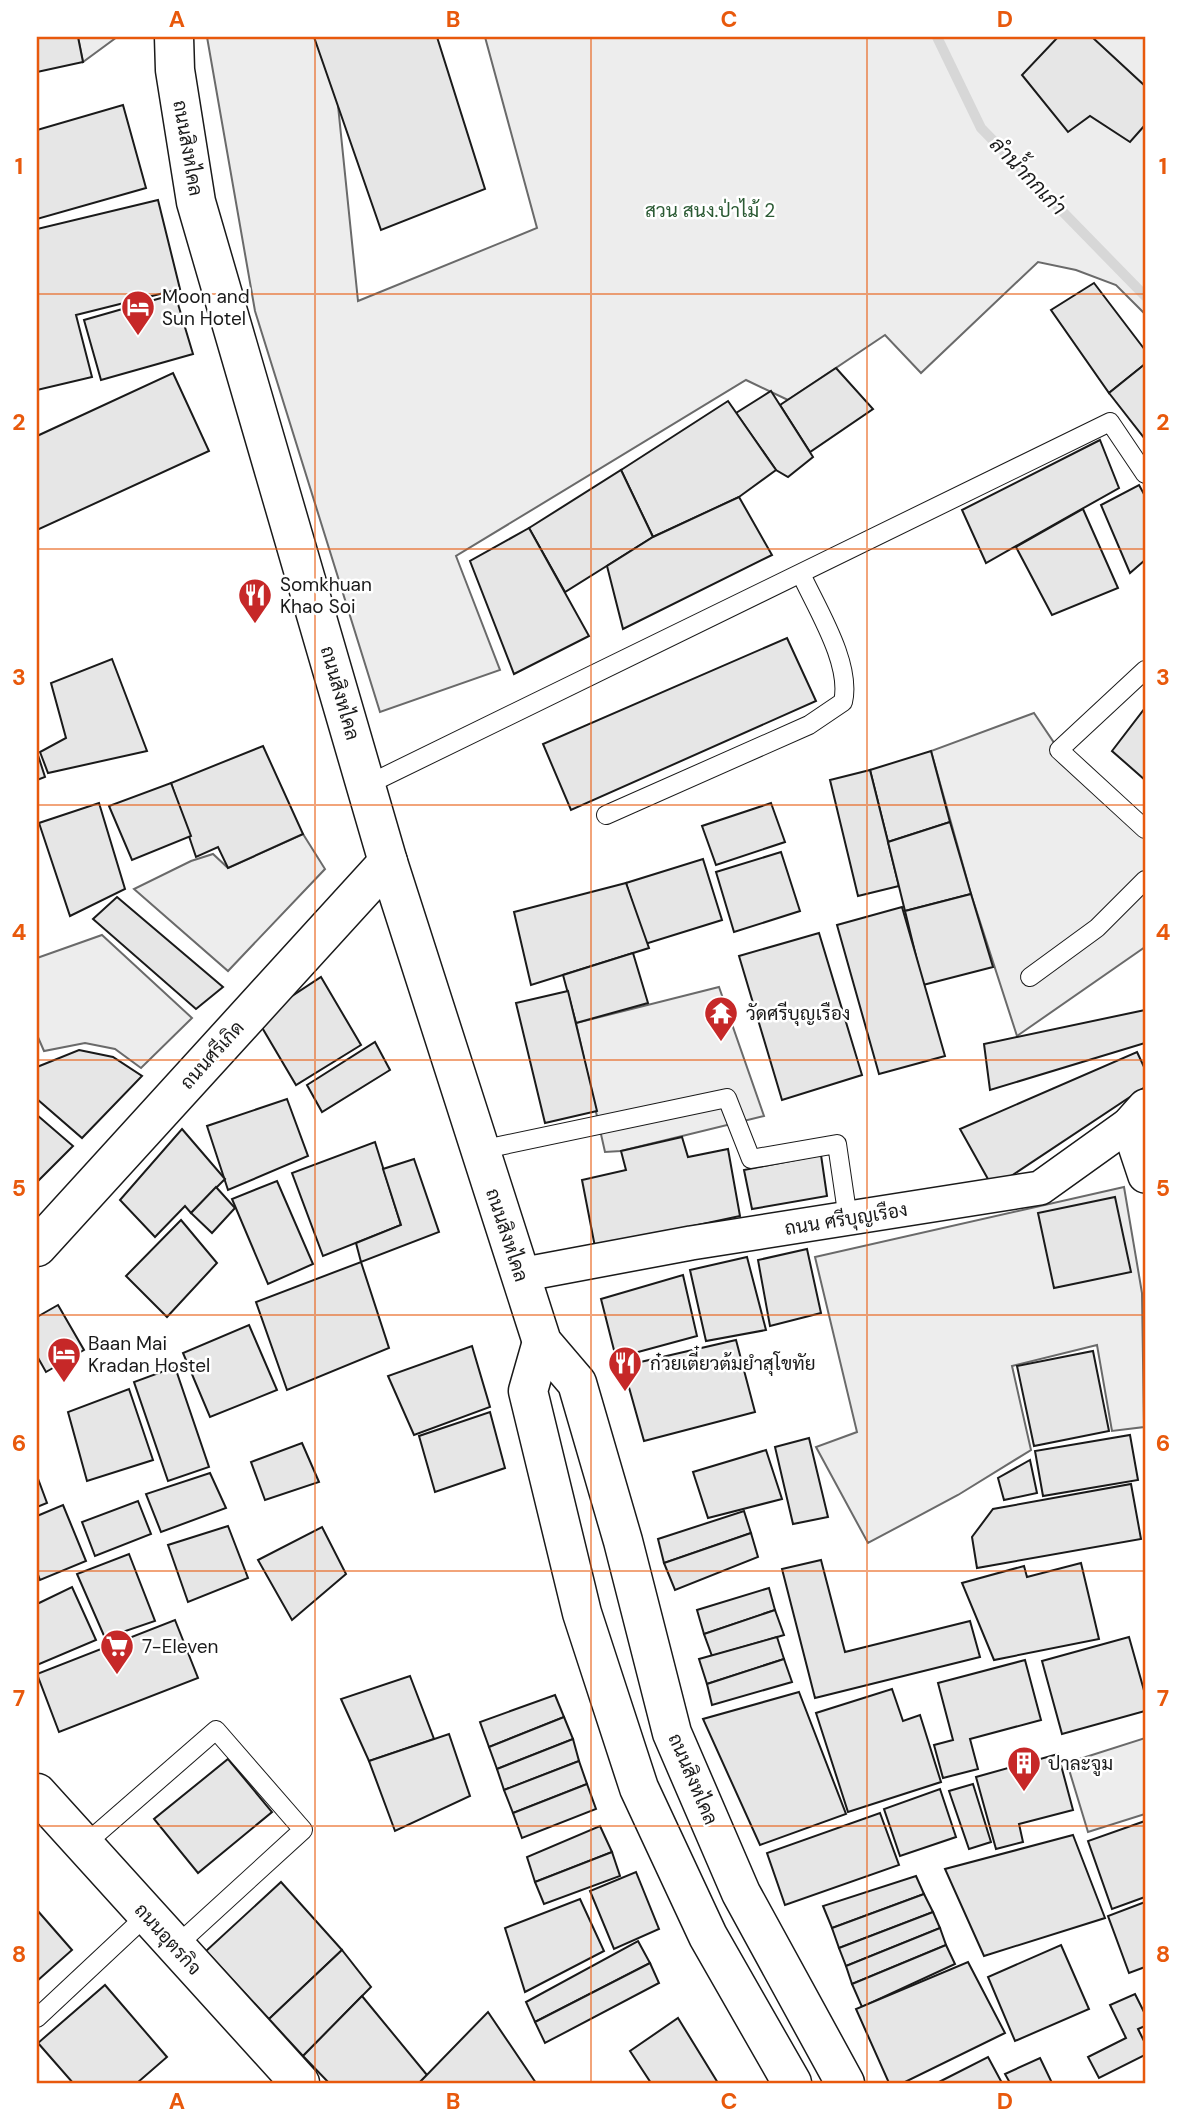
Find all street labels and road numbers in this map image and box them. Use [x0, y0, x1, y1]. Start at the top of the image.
street label: ถนนสิงหไคล [167, 98, 209, 198]
street label: ถนนสิงหไคล [315, 643, 365, 743]
street label: ถนนศรีเกิด [175, 1015, 249, 1095]
street label: ถนนสิงหไคล [480, 1185, 534, 1285]
street label: ถนน ศรีบุญเรือง [783, 1197, 909, 1241]
street label: ถนนสิงหไคล [663, 1730, 723, 1828]
street label: ถนนอุตรกิจ [129, 1898, 207, 1980]

